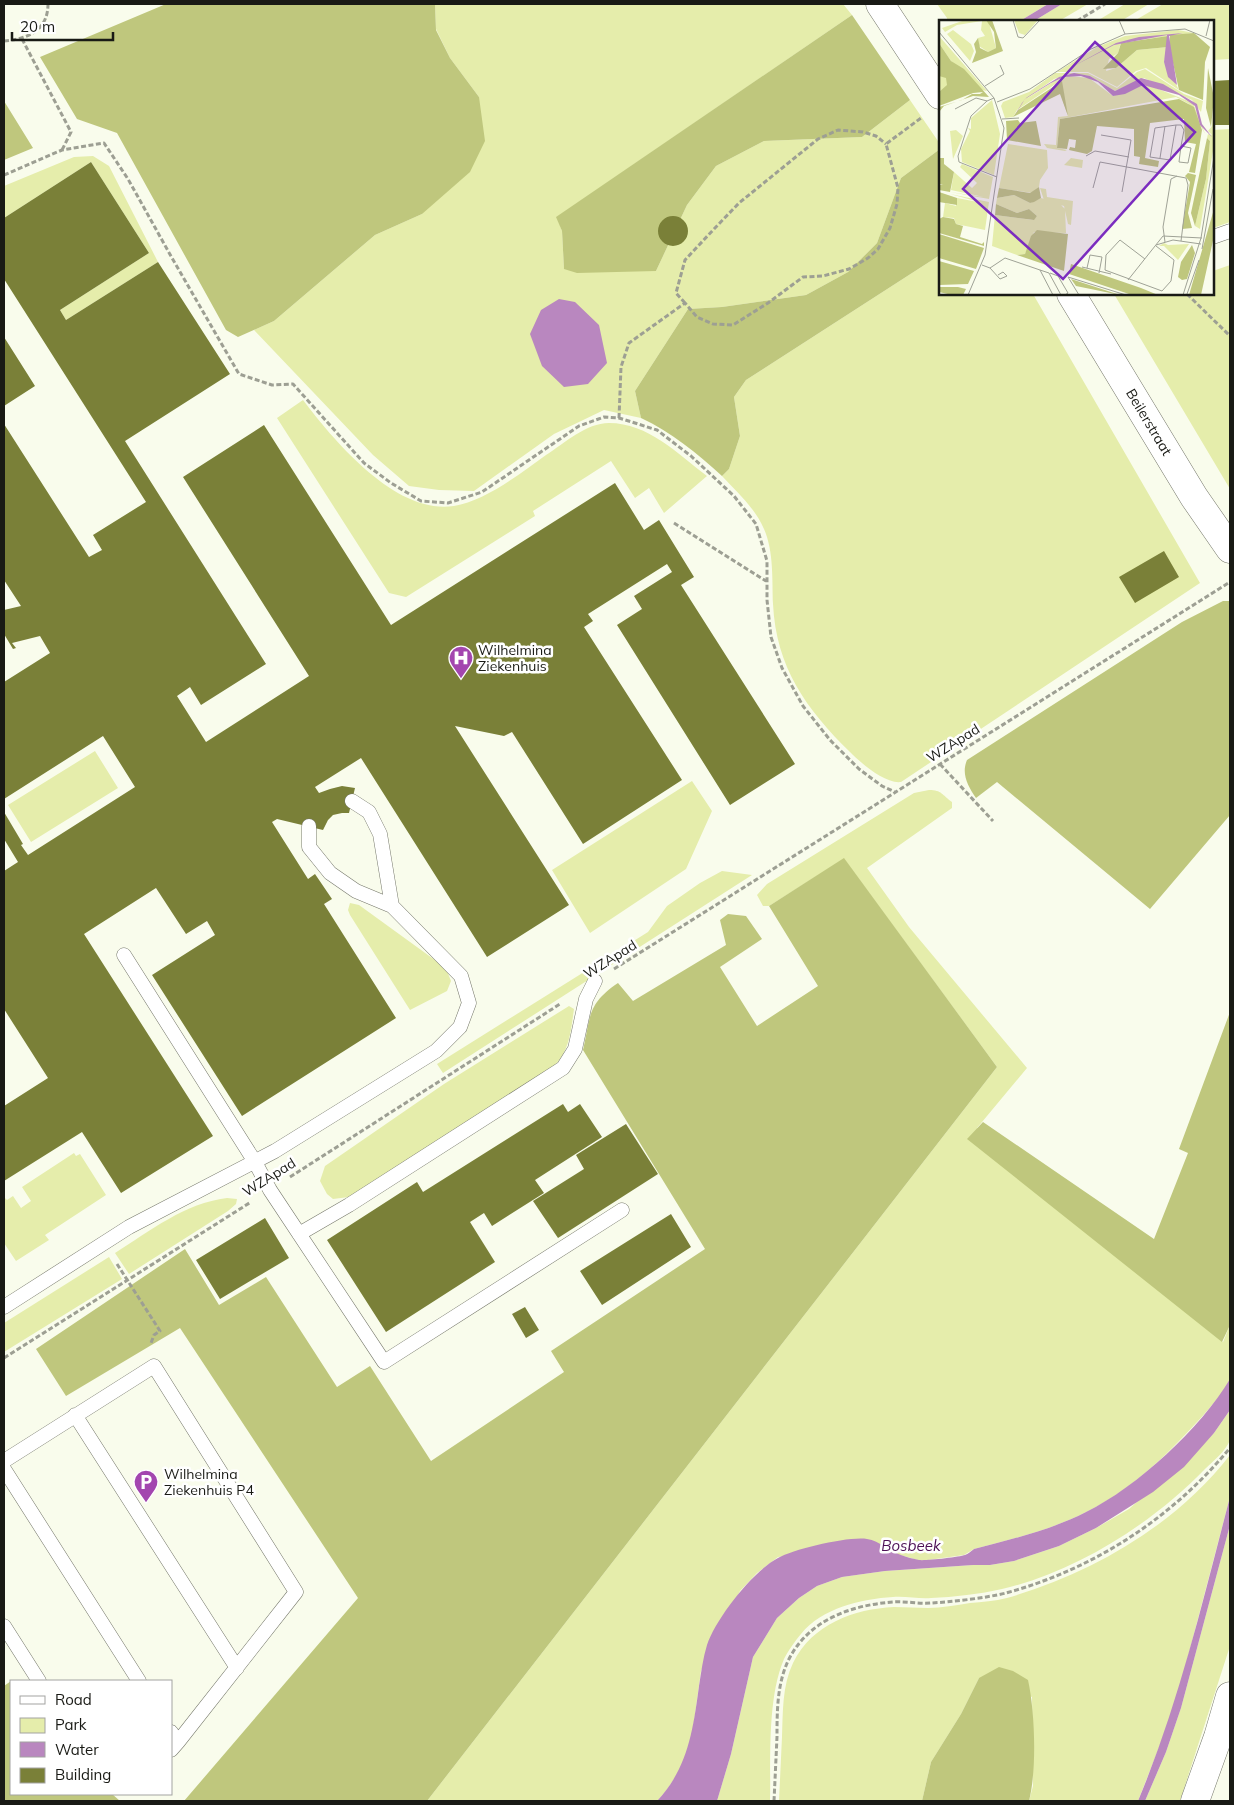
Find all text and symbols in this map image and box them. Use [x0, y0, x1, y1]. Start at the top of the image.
scale bar [12, 10, 114, 42]
text: 20 m [20, 17, 55, 36]
inset map [939, 20, 1214, 295]
street label: Beilerstraat [1122, 385, 1176, 459]
place label: Wilhelmina Ziekenhuis [478, 641, 552, 675]
hospital icon: Wilhelmina Ziekenhuis [448, 645, 474, 679]
street label: WZApad [923, 720, 983, 766]
street label: WZApad [580, 936, 640, 982]
street label: WZApad [239, 1154, 299, 1200]
place label: Wilhelmina Ziekenhuis P4 [164, 1465, 254, 1499]
parking icon: Wilhelmina Ziekenhuis P4 [133, 1469, 159, 1503]
water label: Bosbeek [881, 1536, 942, 1555]
legend [10, 1680, 172, 1795]
text: Road [55, 1690, 92, 1709]
text: Park [55, 1715, 87, 1734]
text: Water [55, 1740, 99, 1759]
text: Building [55, 1765, 111, 1784]

